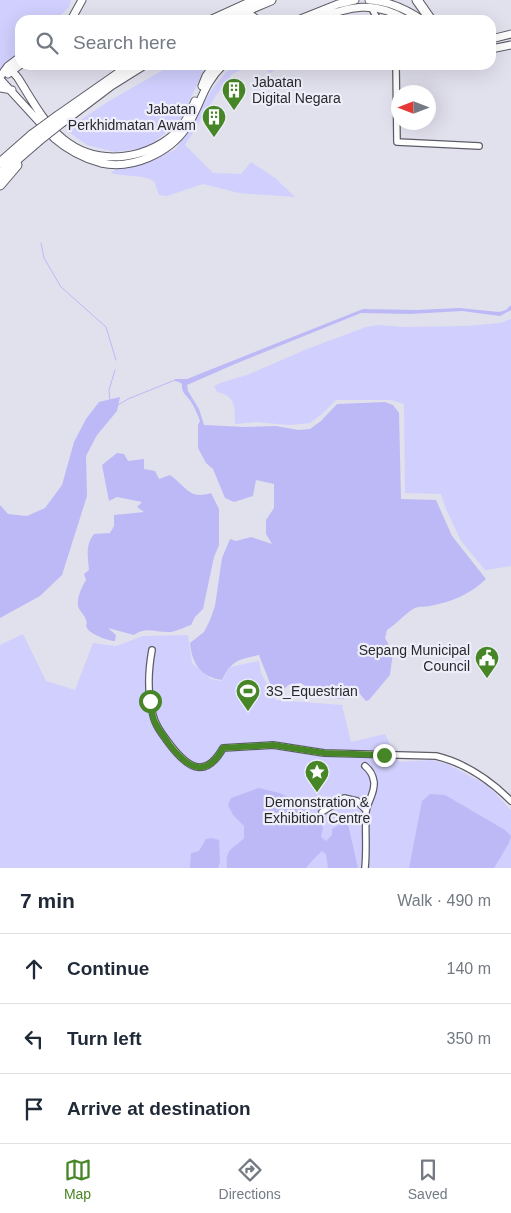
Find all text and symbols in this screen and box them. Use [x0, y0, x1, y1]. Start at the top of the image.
search box [15, 15, 496, 70]
icon: search [33, 29, 61, 57]
text: Search here [73, 32, 177, 53]
place label: Jabatan Digital Negara [252, 74, 341, 106]
building icon: Jabatan Digital Negara [221, 77, 247, 111]
north arrow [391, 85, 436, 130]
place label: Jabatan Perkhidmatan Awam [68, 101, 196, 133]
building icon: Jabatan Perkhidmatan Awam [201, 104, 227, 138]
place label: Sepang Municipal Council [359, 642, 470, 674]
public building icon: Sepang Municipal Council [474, 645, 500, 679]
sports icon: 3S_Equestrian [235, 678, 261, 712]
place label: 3S_Equestrian [266, 683, 358, 699]
route start [139, 690, 162, 713]
route end [373, 744, 396, 767]
place icon: Demonstration & Exhibition Centre [304, 759, 330, 793]
place label: Demonstration & Exhibition Centre [264, 794, 371, 826]
text: 7 min [20, 889, 75, 912]
text: Walk · 490 m [397, 892, 491, 909]
icon: ahead [20, 955, 48, 983]
text: Continue [67, 958, 149, 979]
text: 140 m [447, 960, 491, 977]
icon: left [20, 1025, 48, 1053]
text: Turn left [67, 1028, 142, 1049]
text: 350 m [447, 1030, 491, 1047]
icon: arrive [20, 1095, 48, 1123]
text: Arrive at destination [67, 1098, 251, 1119]
tab: Map [64, 1156, 92, 1202]
tab: Directions [219, 1156, 281, 1202]
tab: Saved [408, 1156, 447, 1202]

